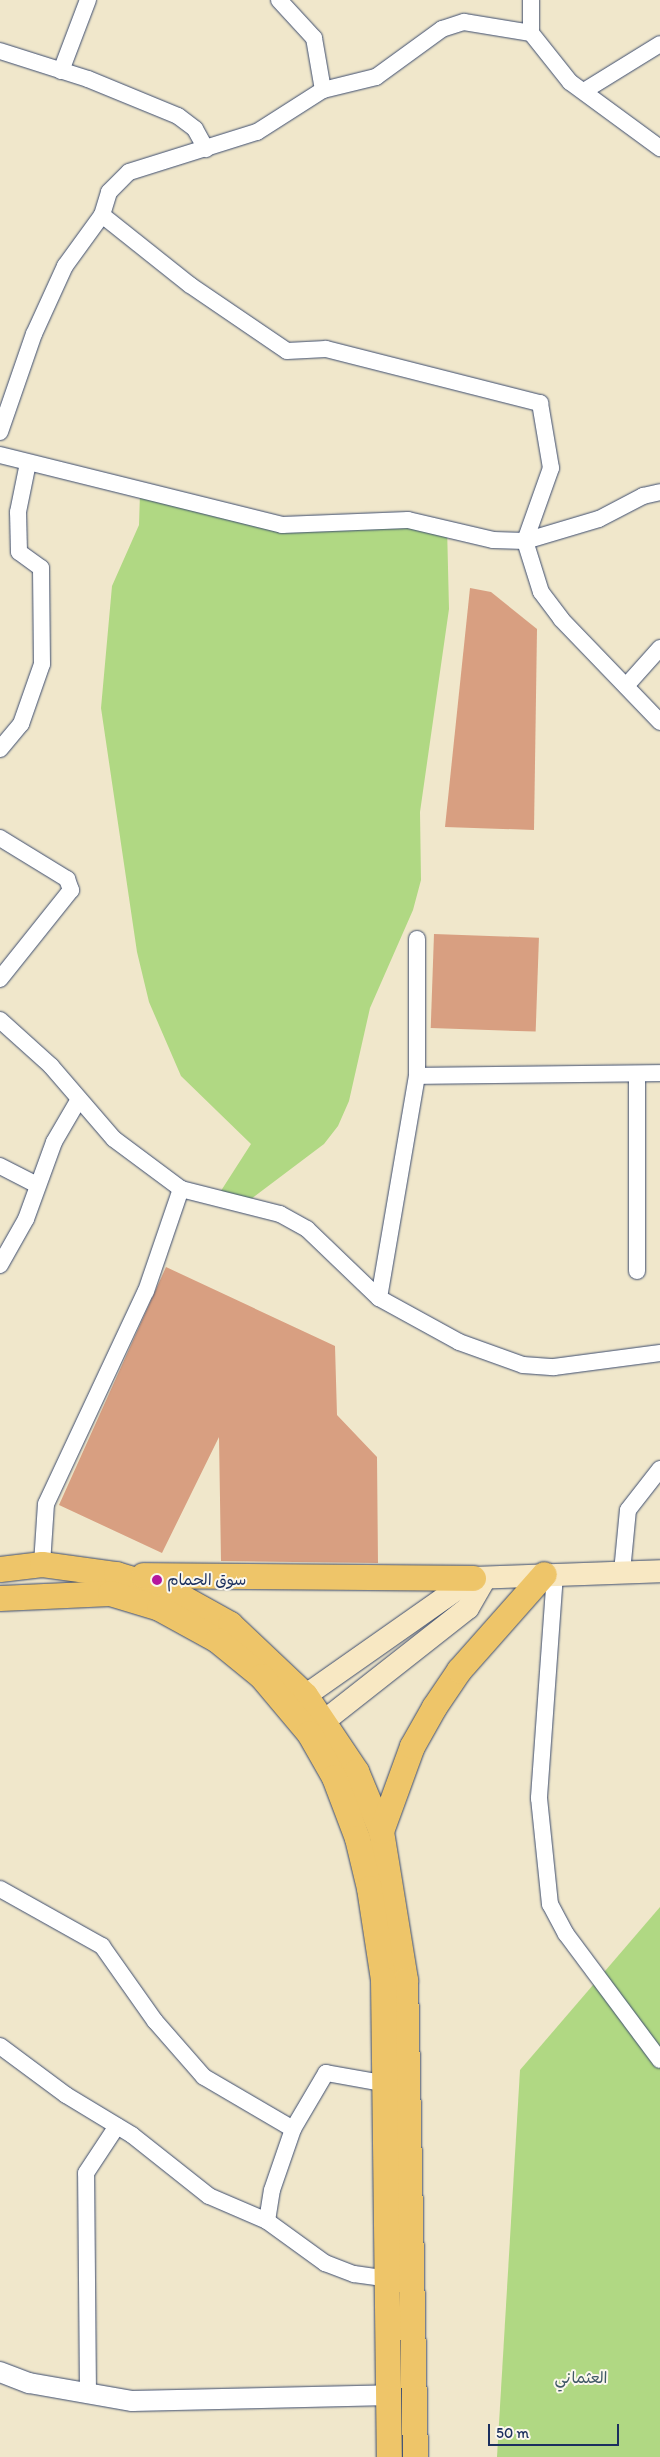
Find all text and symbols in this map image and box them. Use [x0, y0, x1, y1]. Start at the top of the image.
place label: سوق الحمام [167, 1570, 246, 1590]
marker: سوق الحمام [151, 1574, 163, 1586]
park label: العثماني [554, 2368, 608, 2388]
scale bar [490, 2414, 621, 2446]
text: 50 m [496, 2424, 529, 2442]

